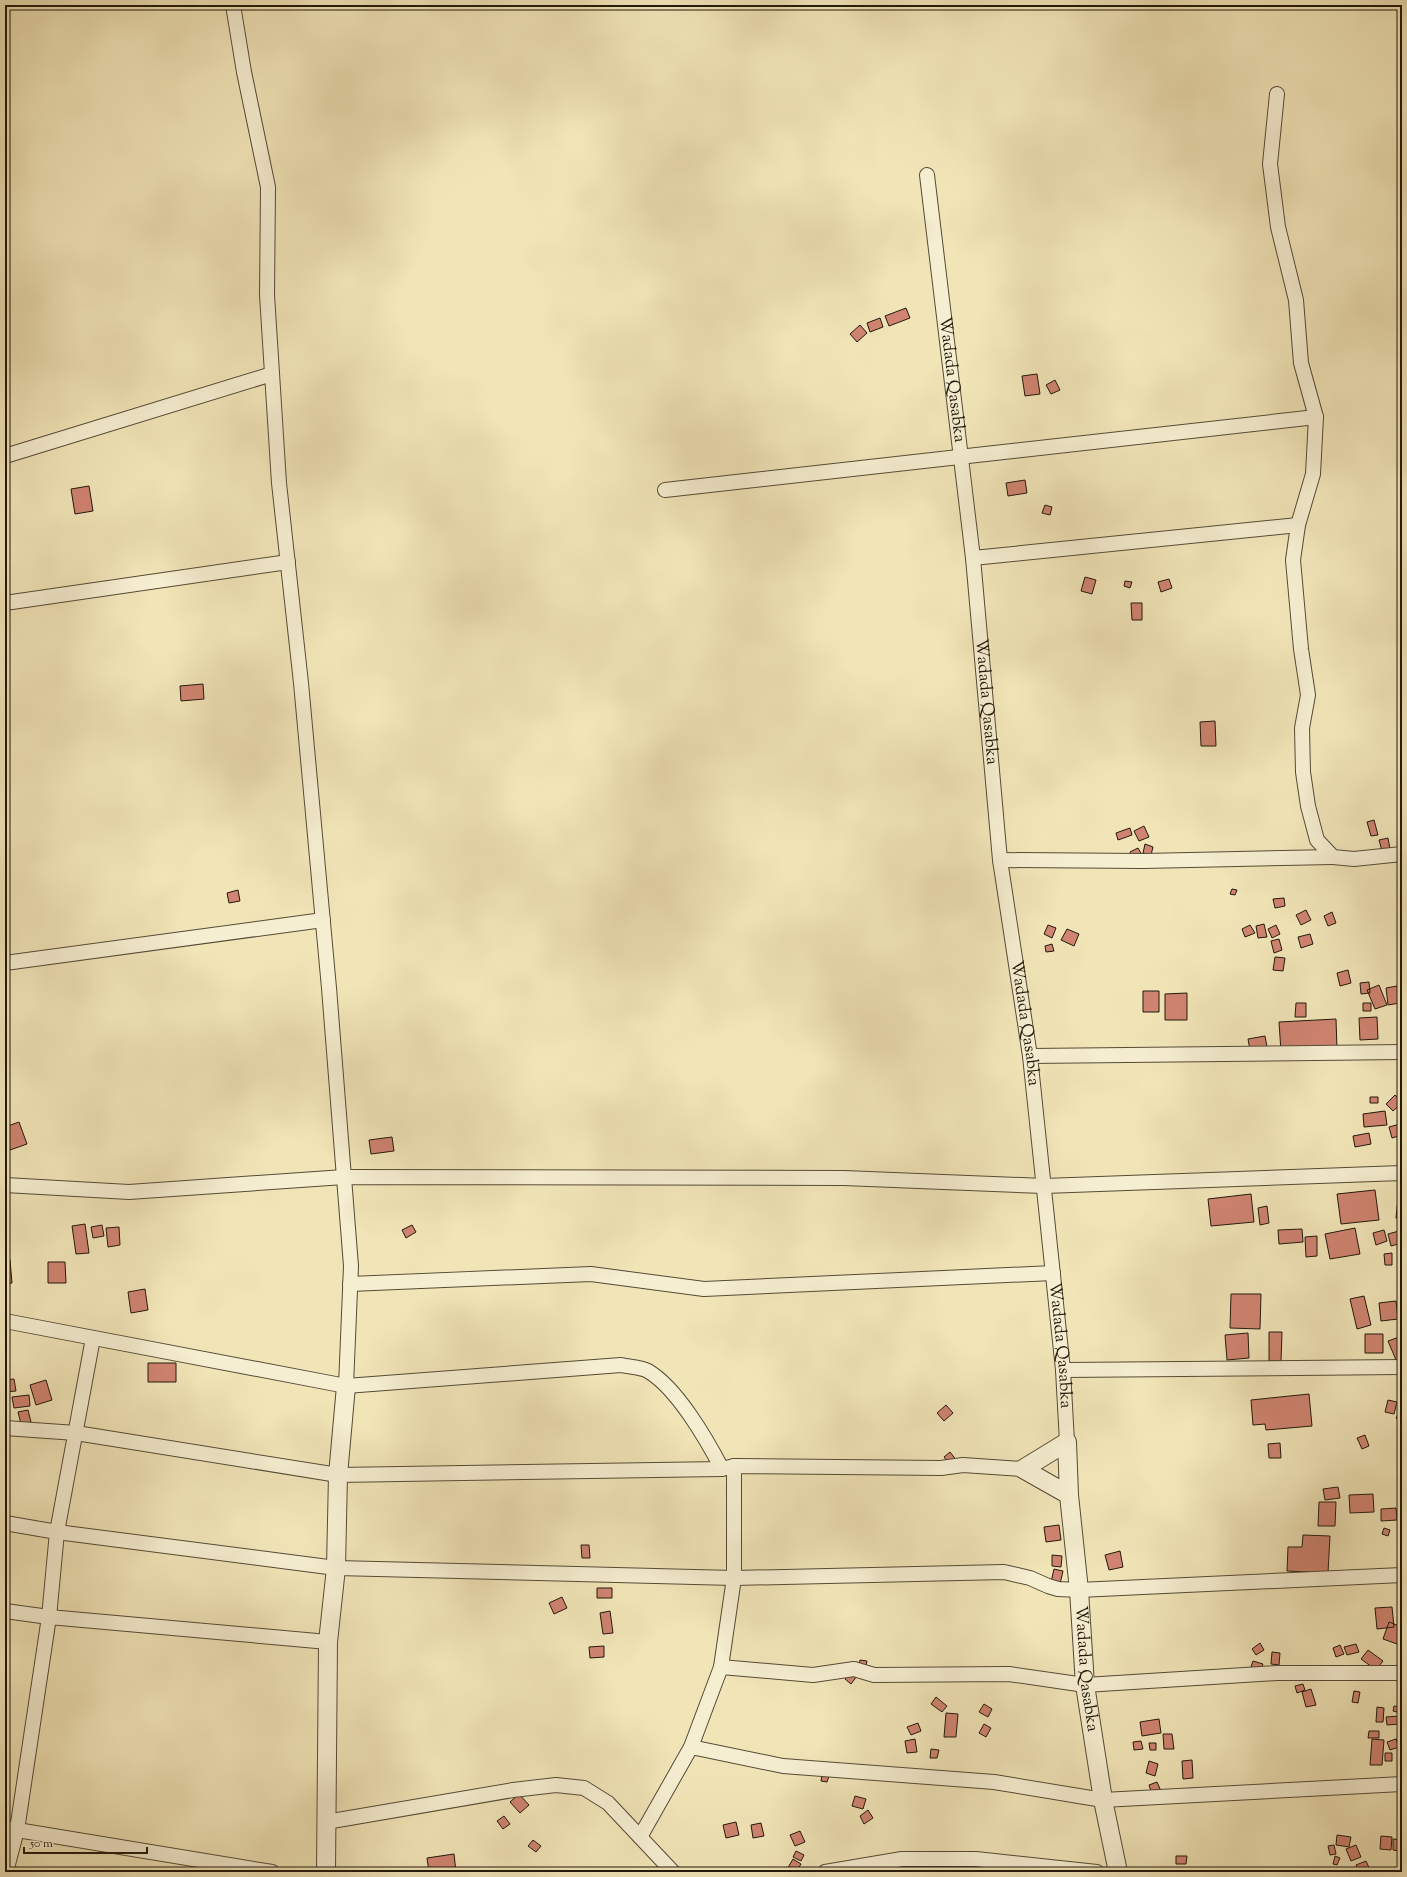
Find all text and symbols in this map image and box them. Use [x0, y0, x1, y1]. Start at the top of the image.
street label: Wadada Qasabka [932, 315, 971, 444]
street label: Wadada Qasabka [968, 638, 1003, 766]
street label: Wadada Qasabka [1004, 959, 1045, 1087]
street label: Wadada Qasabka [1042, 1281, 1077, 1409]
street label: Wadada Qasabka [1068, 1605, 1104, 1734]
scale bar [24, 1829, 147, 1855]
text: 50 m [29, 1835, 53, 1853]

